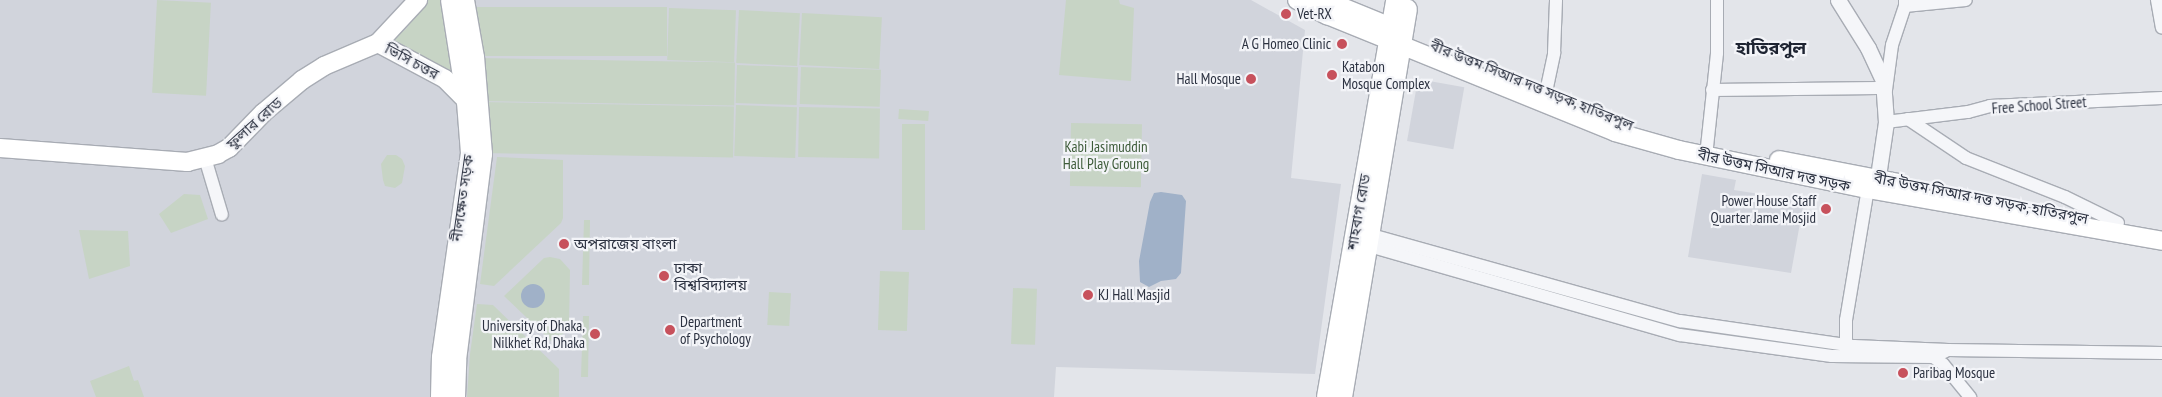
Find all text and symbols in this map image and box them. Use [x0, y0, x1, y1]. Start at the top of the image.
place label: Vet-RX [1297, 5, 1332, 23]
marker: Vet-RX [1279, 7, 1293, 21]
place label: A G Homeo Clinic [1241, 35, 1331, 53]
street label: বীর উত্তম সিআর দত্ত সড়ক, হাতিরপুল [1427, 36, 1637, 134]
marker: A G Homeo Clinic [1335, 37, 1349, 51]
district label: হাতিরপুল [1736, 37, 1806, 59]
street label: ভিসি চত্তর [382, 39, 442, 83]
place label: Katabon Mosque Complex [1342, 57, 1430, 92]
marker: Katabon Mosque Complex [1326, 69, 1338, 81]
place label: Hall Mosque [1177, 70, 1241, 88]
marker: Hall Mosque [1245, 73, 1257, 85]
street label: ফুলার রোড [222, 93, 286, 153]
street label: Free School Street [1991, 93, 2087, 117]
park label: Kabi Jasimuddin Hall Play Groung [1063, 137, 1149, 172]
street label: বীর উত্তম সিআর দত্ত সড়ক [1696, 145, 1852, 195]
street label: নীলক্ষেত সড়ক [447, 153, 477, 243]
street label: বীর উত্তম সিআর দত্ত সড়ক, হাতিরপুল [1872, 168, 2090, 228]
street label: শাহবাগ রোড [1342, 173, 1374, 251]
place label: Power House Staff Quarter Jame Mosjid [1710, 191, 1816, 226]
marker: Power House Staff Quarter Jame Mosjid [1820, 203, 1832, 215]
place label: অপরাজেয় বাংলা [574, 235, 676, 253]
marker: অপরাজেয় বাংলা [558, 238, 570, 250]
place label: ঢাকা বিশ্ববিদ্যালয় [674, 258, 747, 293]
marker: ঢাকা বিশ্ববিদ্যালয় [658, 270, 670, 282]
place label: KJ Hall Masjid [1098, 286, 1170, 304]
marker: KJ Hall Masjid [1082, 289, 1094, 301]
place label: Department of Psychology [680, 312, 751, 347]
place label: University of Dhaka, Nilkhet Rd, Dhaka [482, 316, 585, 351]
marker: Department of Psychology [664, 324, 676, 336]
marker: University of Dhaka, Nilkhet Rd, Dhaka [589, 328, 601, 340]
place label: Paribag Mosque [1913, 364, 1995, 382]
marker: Paribag Mosque [1897, 367, 1909, 379]

